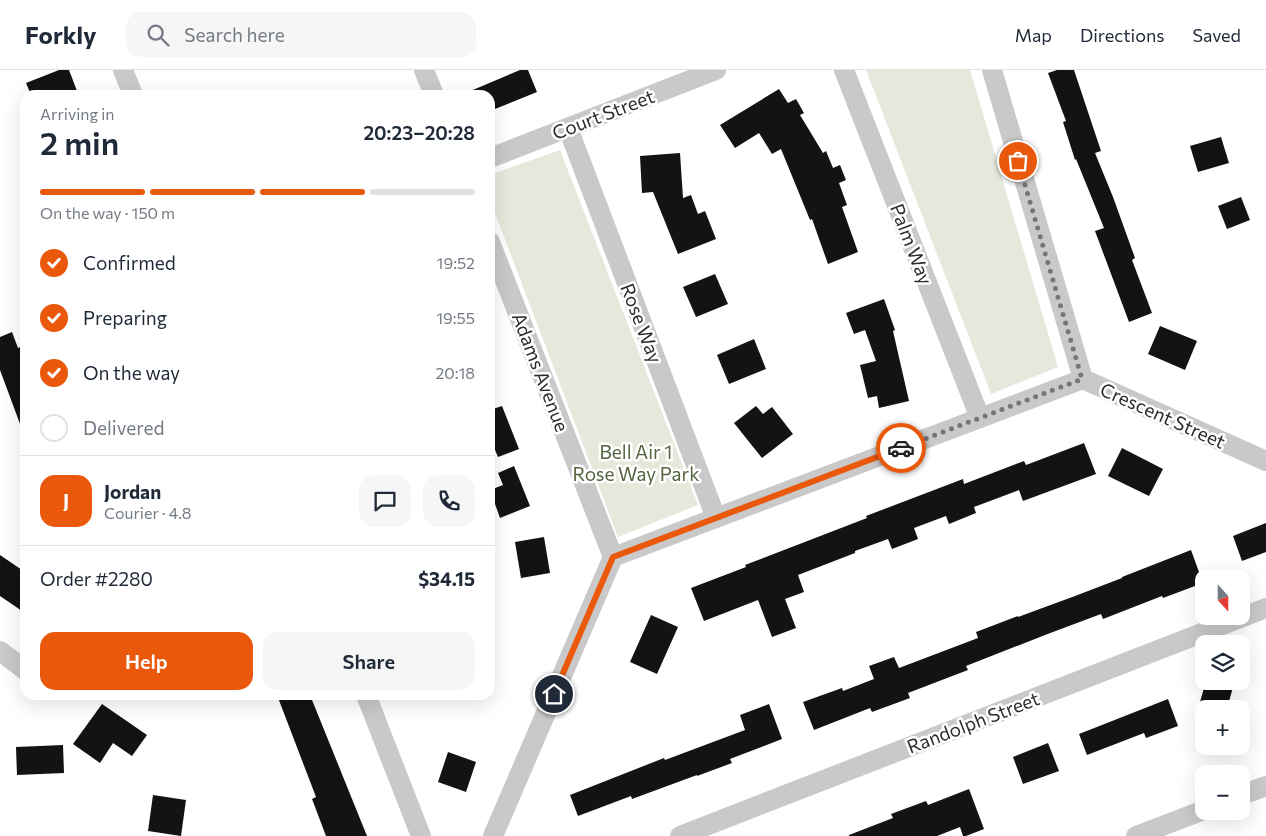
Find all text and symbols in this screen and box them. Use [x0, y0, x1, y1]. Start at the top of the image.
search box [126, 12, 476, 57]
text: Forkly [25, 20, 96, 49]
icon: search [144, 21, 172, 49]
text: Search here [184, 23, 285, 46]
text: Map [1015, 24, 1052, 46]
text: Directions [1080, 24, 1164, 46]
text: Saved [1192, 24, 1241, 46]
street label: Court Street [549, 84, 658, 144]
text: Arriving in [40, 104, 114, 123]
text: 20:23–20:28 [363, 121, 475, 144]
text: 2 min [40, 122, 119, 162]
pin [997, 140, 1039, 182]
icon: bag [1004, 147, 1032, 175]
street label: Palm Way [886, 200, 938, 288]
text: On the way · 150 m [40, 203, 175, 222]
icon: check [40, 249, 68, 277]
text: Confirmed [83, 251, 176, 274]
text: 19:52 [437, 253, 475, 272]
street label: Rose Way [616, 280, 668, 366]
icon: check [40, 304, 68, 332]
text: Preparing [83, 306, 167, 329]
text: 19:55 [436, 308, 475, 327]
street label: Adams Avenue [508, 309, 574, 435]
icon: check [40, 359, 68, 387]
text: On the way [83, 361, 180, 384]
text: 20:18 [435, 363, 475, 382]
street label: Crescent Street [1097, 377, 1229, 453]
text: Delivered [83, 416, 164, 439]
courier [876, 423, 926, 473]
icon: car [887, 434, 915, 462]
park label: Bell Air 1 Rose Way Park [573, 440, 699, 485]
button: chat [359, 475, 411, 527]
button: phone [423, 475, 475, 527]
text: Jordan [104, 480, 161, 503]
text: J [63, 489, 69, 512]
text: Courier · 4.8 [104, 503, 191, 522]
text: Order #2280 [40, 567, 153, 590]
text: $34.15 [418, 567, 475, 590]
north arrow [1195, 570, 1250, 625]
map controls [1195, 570, 1250, 820]
button: Help [40, 632, 253, 690]
button: Share [263, 632, 475, 690]
button: layers [1195, 635, 1250, 690]
pin [533, 673, 575, 715]
icon: home [540, 680, 568, 708]
street label: Randolph Street [903, 686, 1043, 758]
button: + [1195, 700, 1250, 755]
button: − [1195, 765, 1250, 820]

